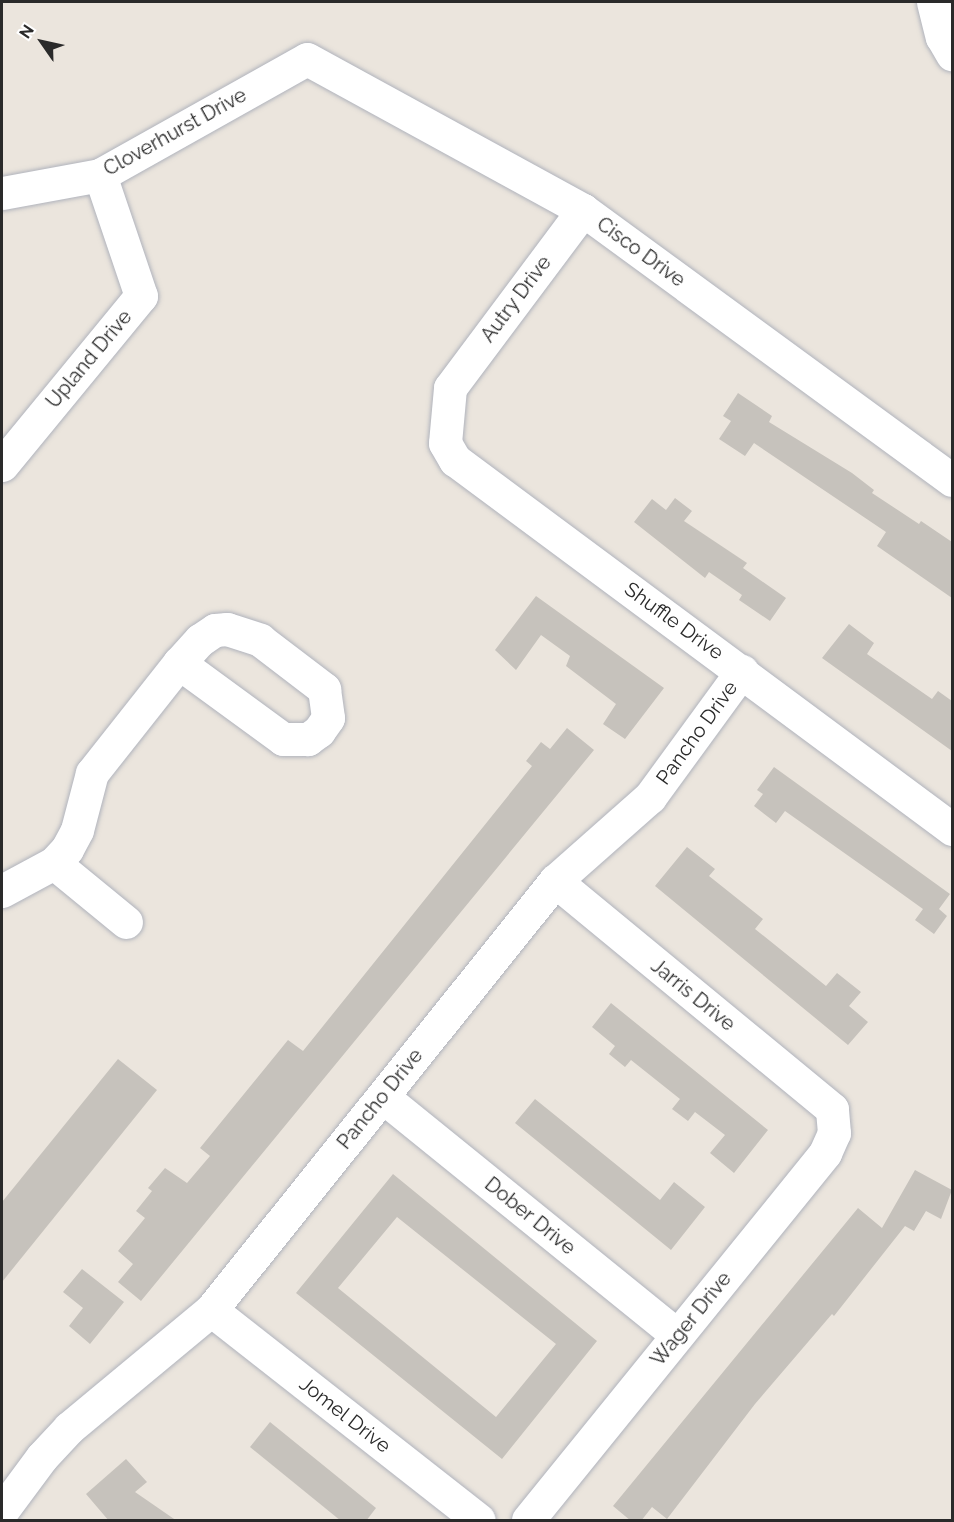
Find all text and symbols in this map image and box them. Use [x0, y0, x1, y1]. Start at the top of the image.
north arrow [12, 12, 72, 72]
text: N [15, 21, 38, 42]
street label: Cloverhurst Drive [99, 83, 251, 181]
street label: Cisco Drive [592, 212, 690, 292]
street label: Autry Drive [476, 251, 556, 347]
street label: Upland Drive [41, 305, 137, 413]
street label: Shuffle Drive [620, 577, 728, 665]
street label: Pancho Drive [651, 676, 743, 790]
street label: Jarris Drive [646, 954, 740, 1036]
street label: Pancho Drive [332, 1044, 428, 1154]
street label: Dober Drive [480, 1172, 580, 1260]
street label: Wager Drive [646, 1267, 736, 1371]
street label: Jomel Drive [294, 1372, 396, 1458]

